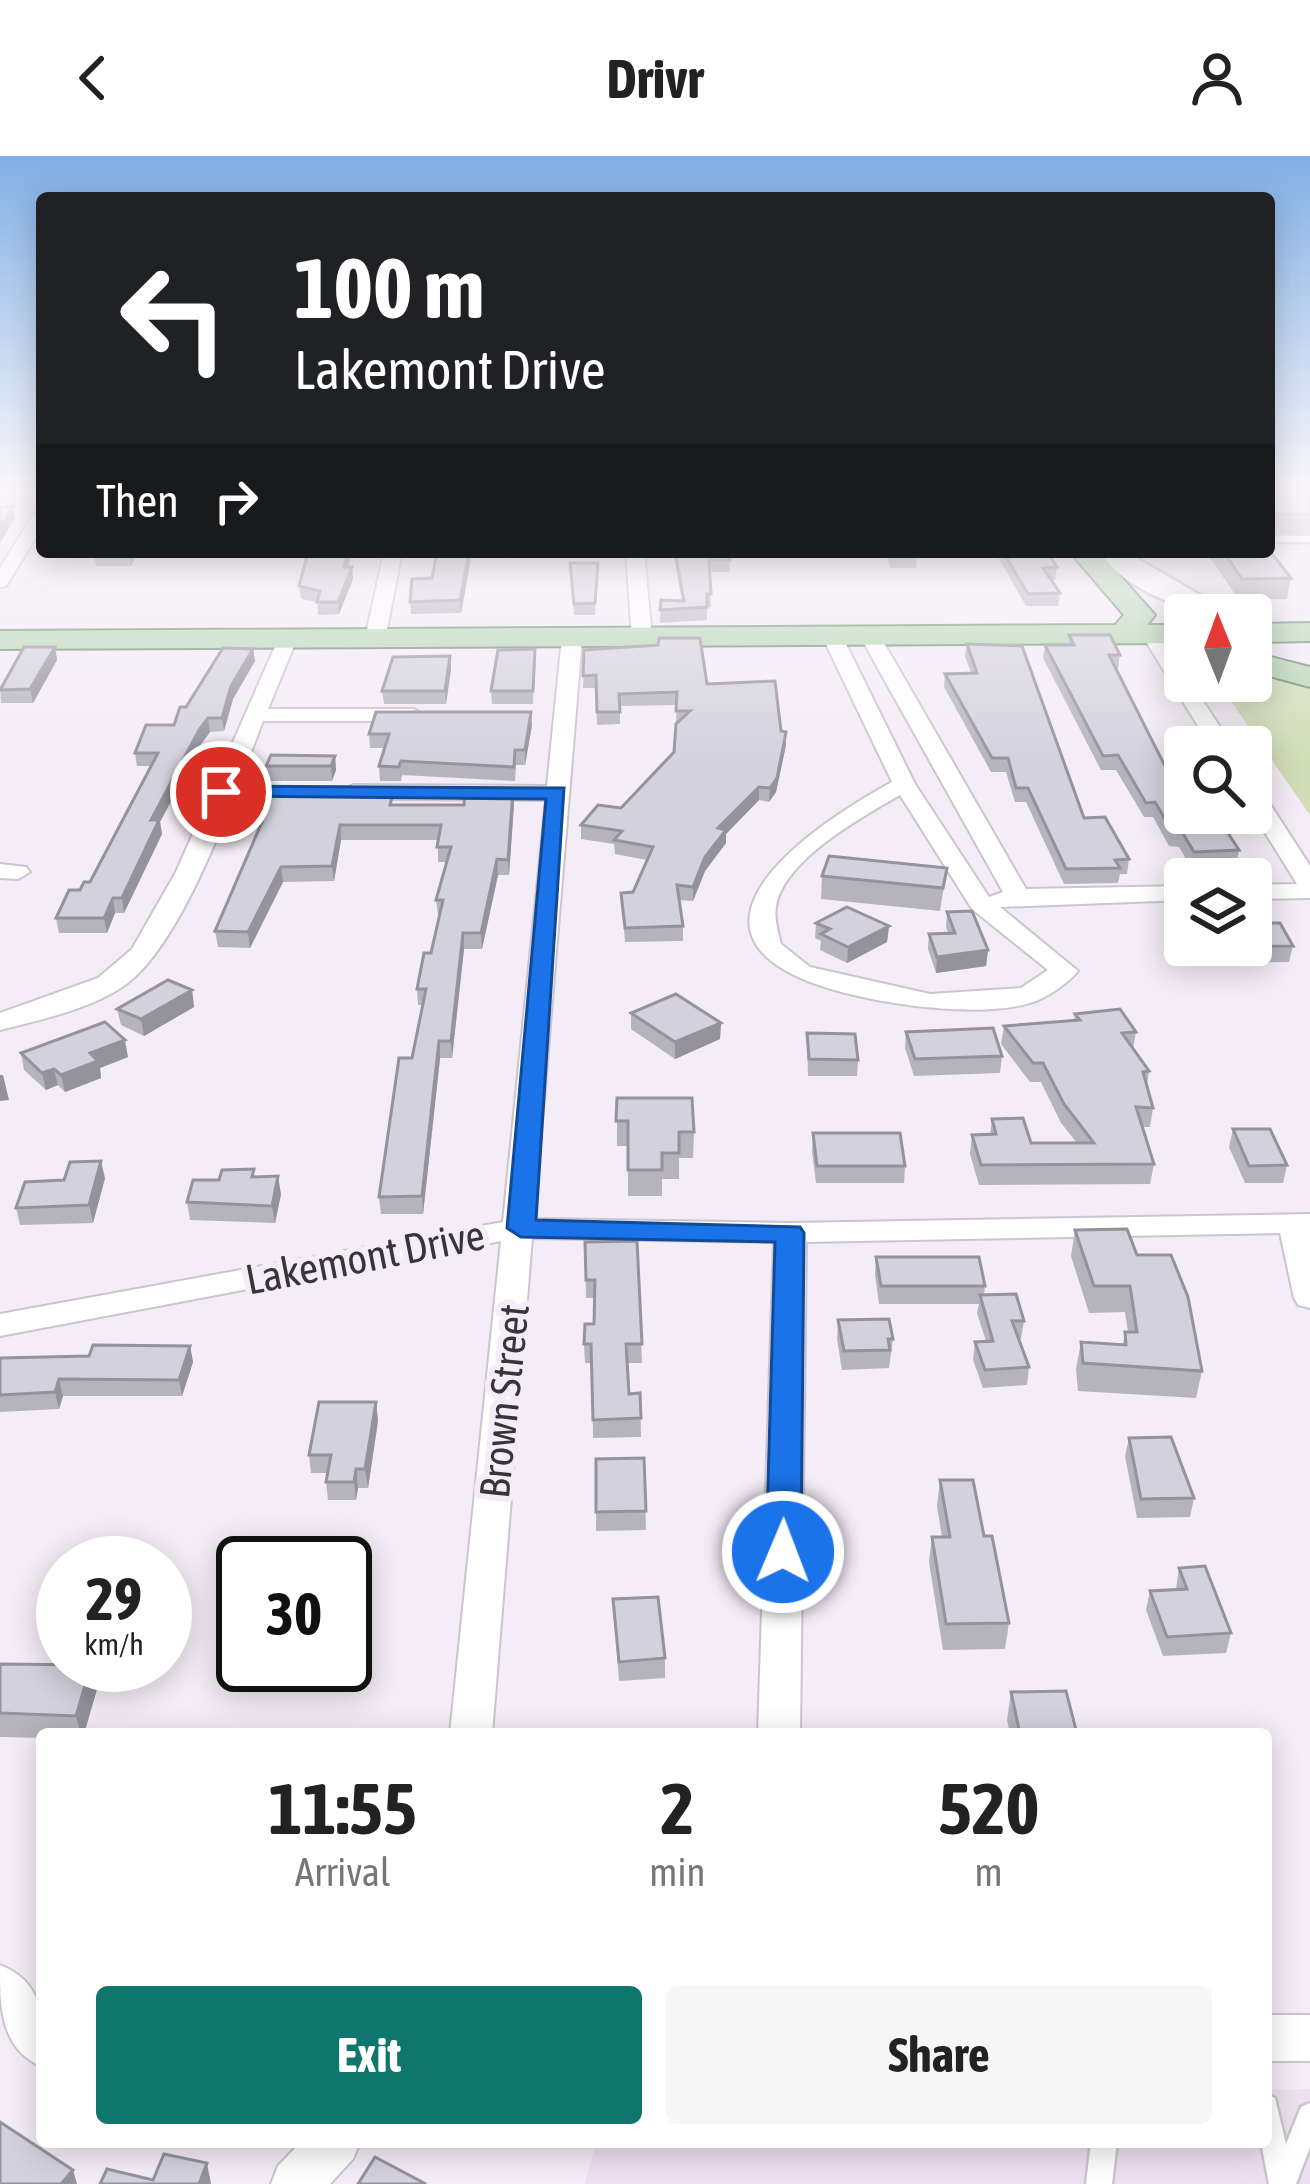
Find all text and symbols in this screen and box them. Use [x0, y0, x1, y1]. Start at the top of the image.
icon: back [60, 45, 126, 111]
icon: person [1184, 45, 1250, 111]
text: Drivr [607, 48, 703, 109]
icon: left [96, 240, 252, 396]
text: 100 m [294, 240, 484, 336]
text: Lakemont Drive [294, 339, 605, 400]
icon: right [203, 468, 269, 534]
text: Then [96, 475, 179, 527]
north arrow [1164, 594, 1272, 702]
map controls [1164, 594, 1272, 966]
button: search [1164, 726, 1272, 834]
pin [170, 741, 272, 843]
icon: arrive [188, 759, 254, 825]
button: layers [1164, 858, 1272, 966]
street label: Lakemont Drive [242, 1210, 488, 1304]
street label: Brown Street [470, 1302, 538, 1500]
position arrow [720, 1489, 846, 1615]
speed limit sign: 30 [216, 1536, 372, 1692]
text: 29 [86, 1564, 142, 1633]
text: km/h [84, 1627, 144, 1661]
text: 11:55 [269, 1767, 417, 1849]
text: 2 [660, 1767, 694, 1849]
text: 520 [938, 1767, 1039, 1849]
text: Arrival [295, 1850, 390, 1894]
text: min [649, 1850, 705, 1894]
text: m [975, 1850, 1003, 1894]
button: Exit [96, 1986, 642, 2124]
button: Share [666, 1986, 1212, 2124]

